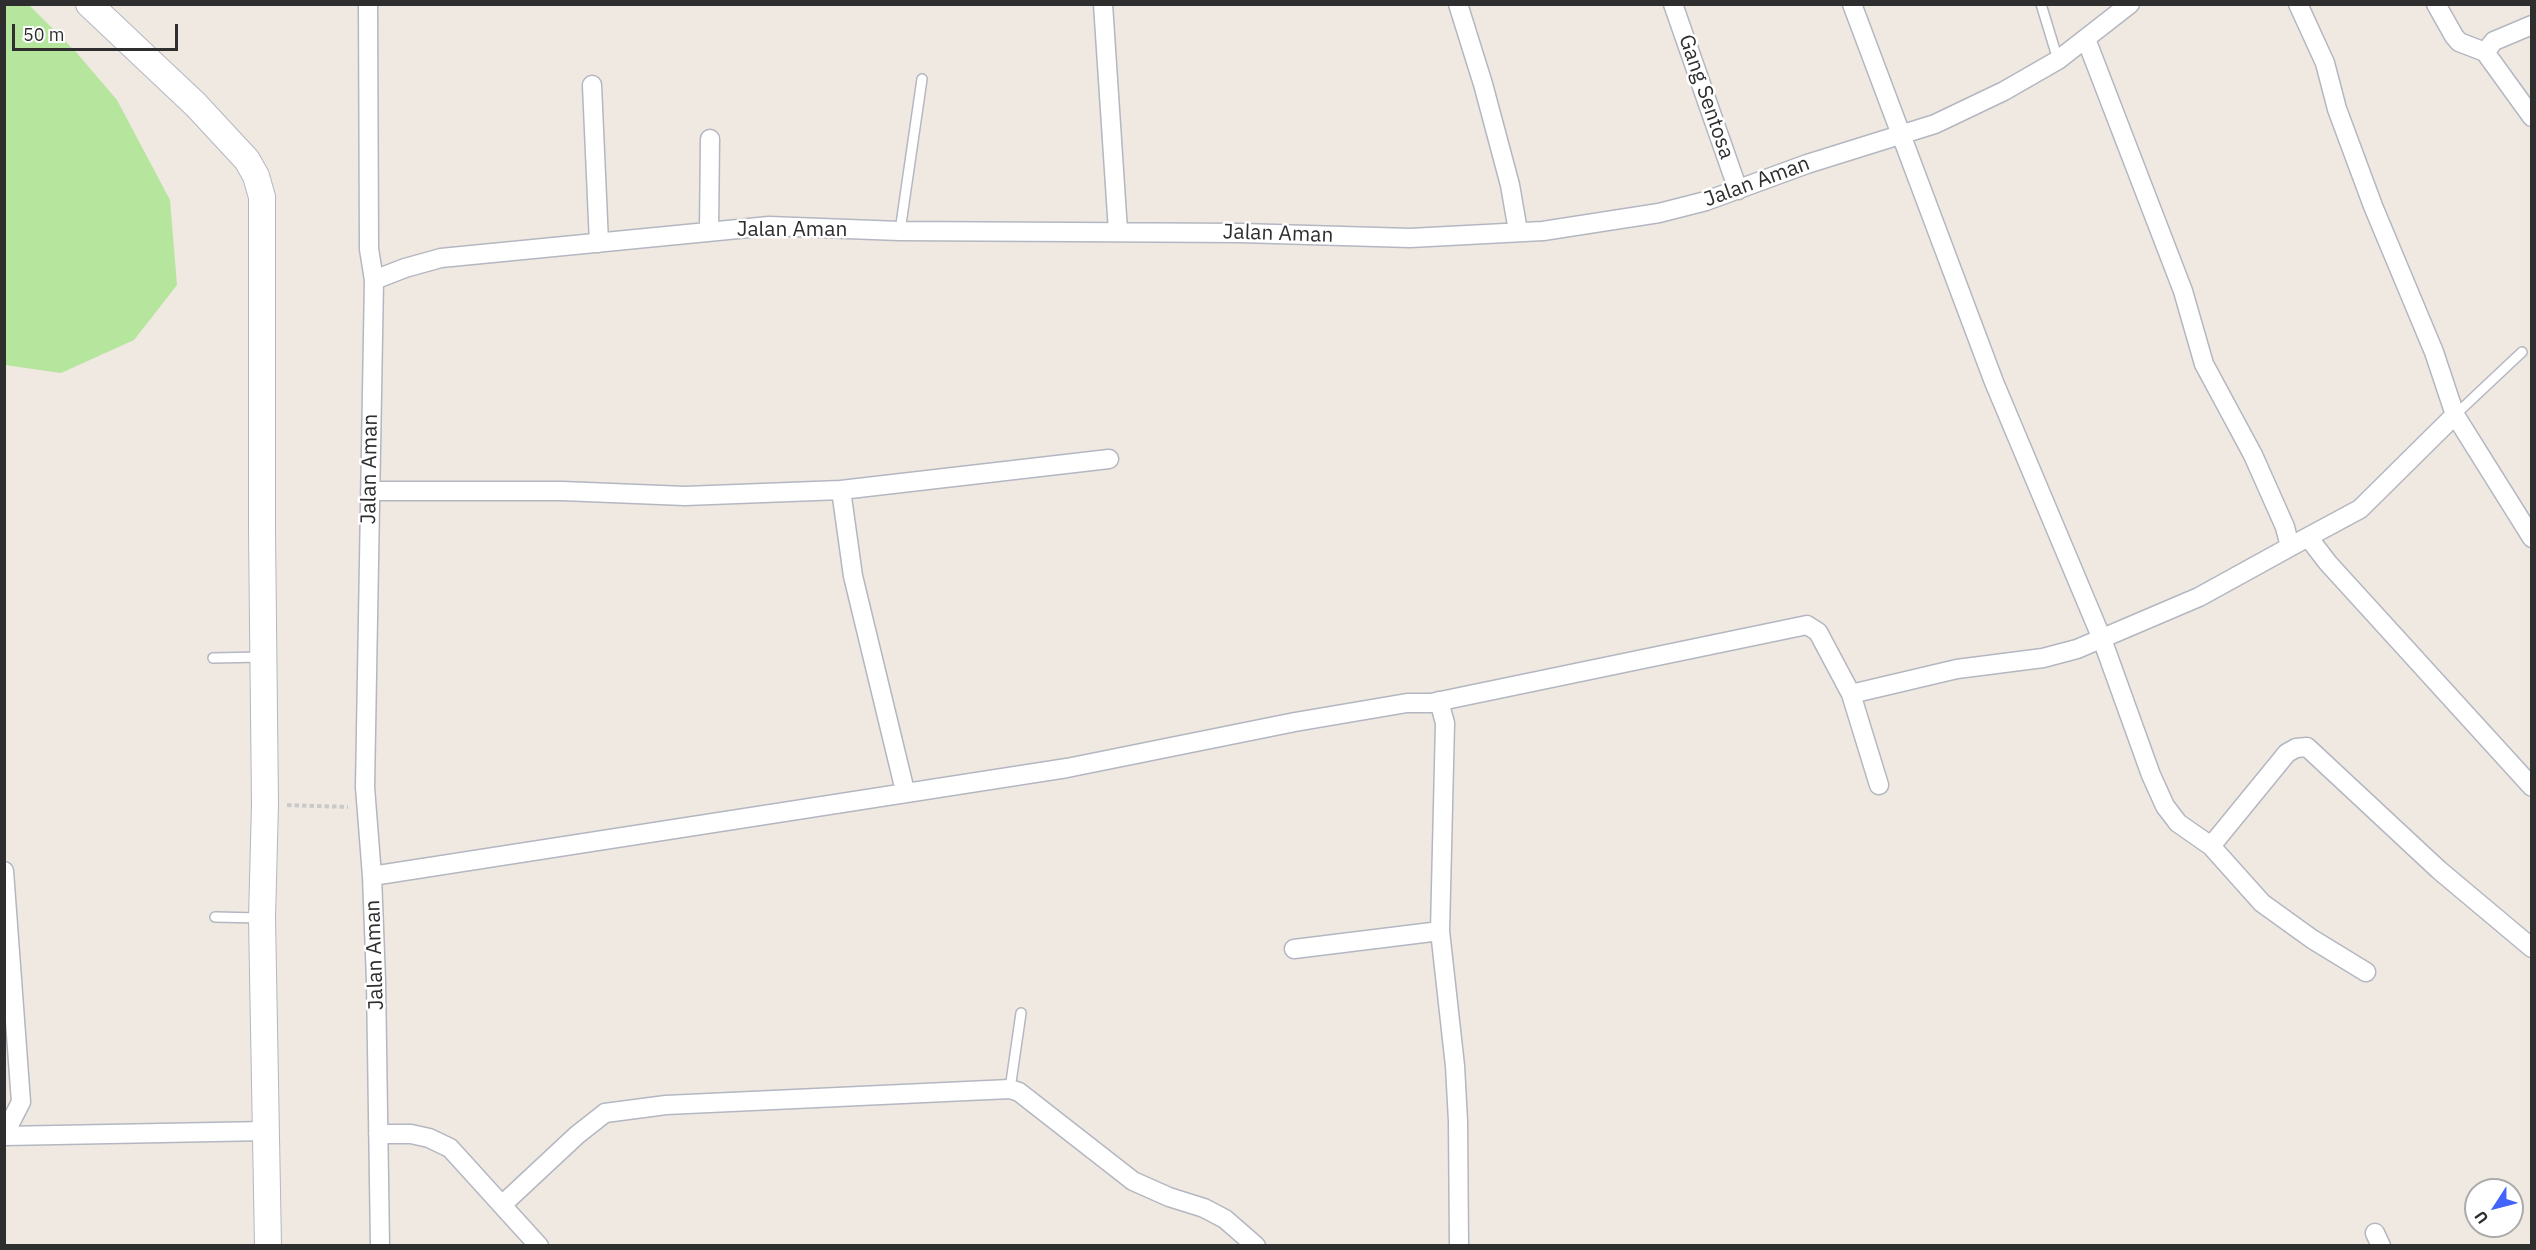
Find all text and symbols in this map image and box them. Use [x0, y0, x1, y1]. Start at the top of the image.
scale bar [15, 12, 182, 50]
text: 50 m [23, 23, 65, 46]
street label: Gang Sentosa [1673, 31, 1739, 163]
street label: Jalan Aman [1701, 151, 1813, 213]
street label: Jalan Aman [737, 217, 847, 243]
street label: Jalan Aman [1222, 219, 1334, 249]
street label: Jalan Aman [356, 413, 384, 525]
street label: Jalan Aman [360, 899, 390, 1011]
north arrow [2464, 1178, 2524, 1238]
text: U [2470, 1207, 2492, 1228]

